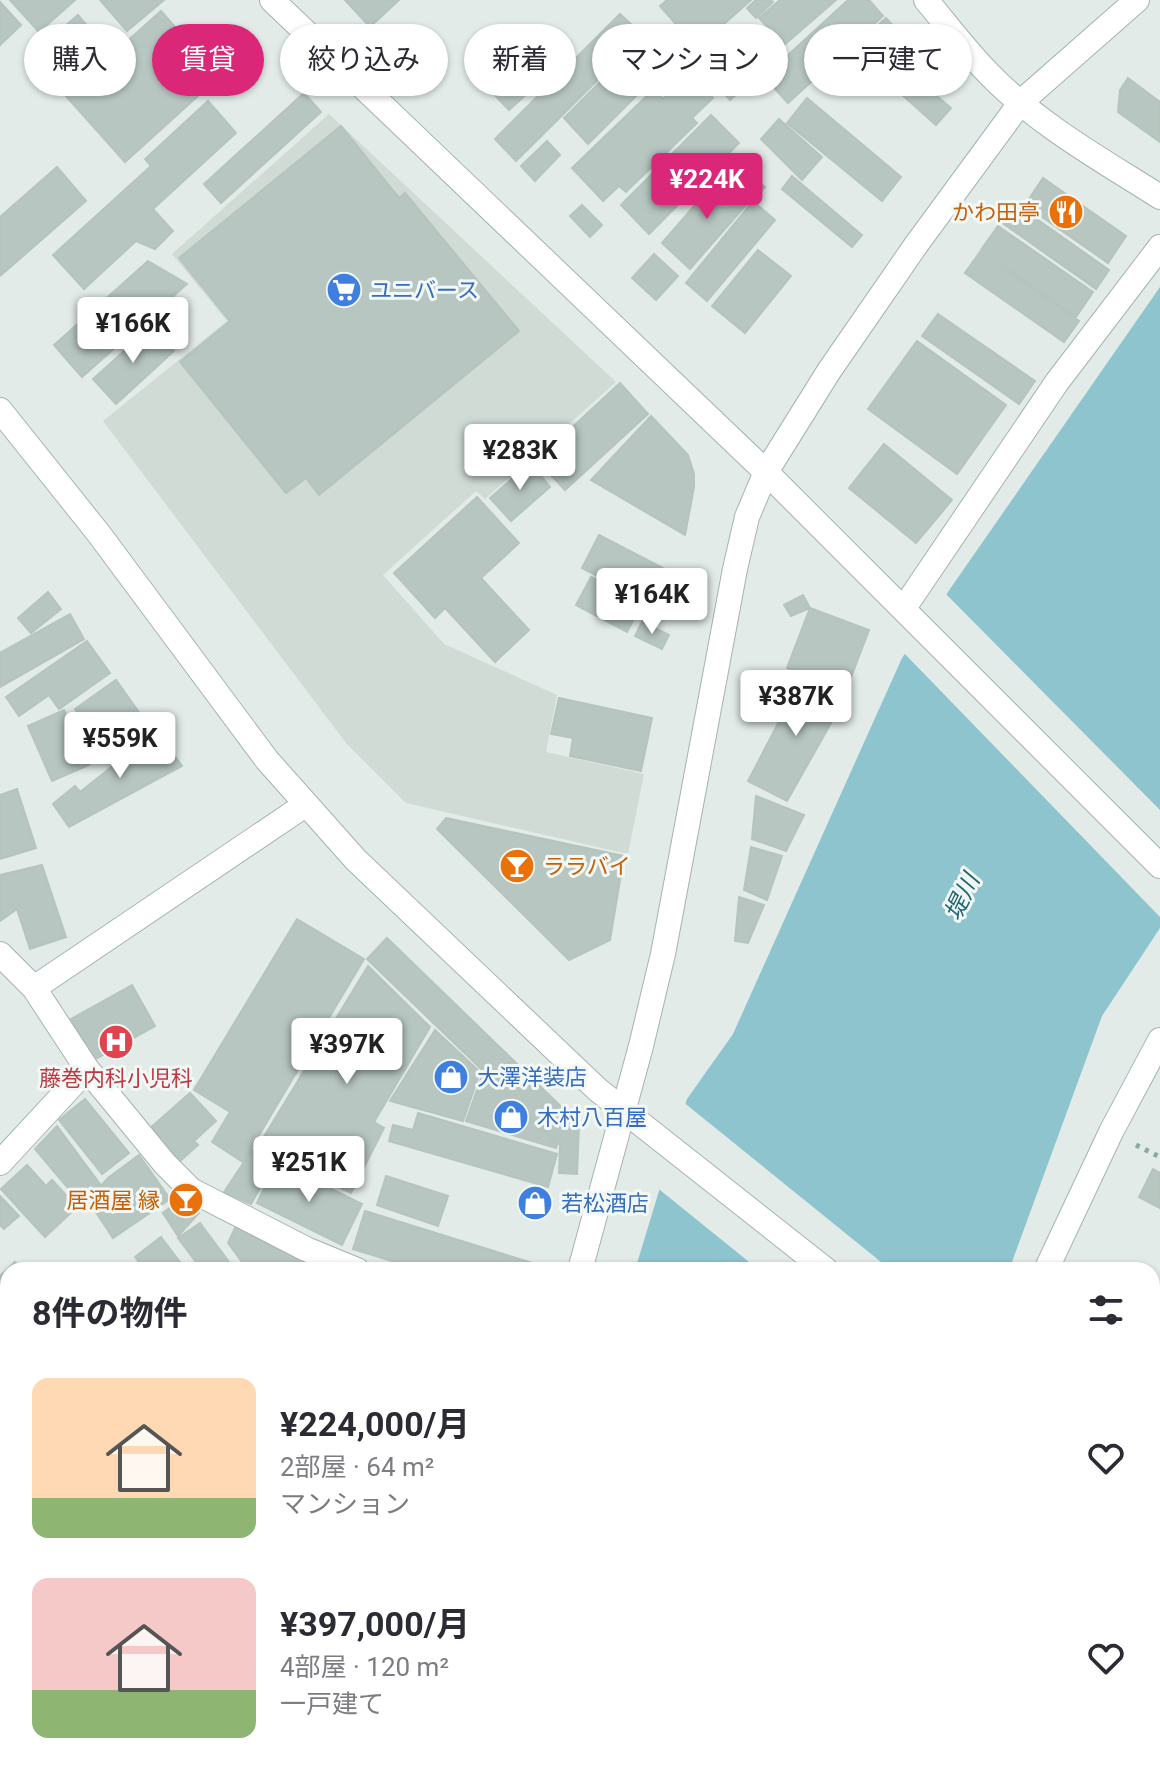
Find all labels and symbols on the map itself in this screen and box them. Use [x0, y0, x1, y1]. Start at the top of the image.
pin: ¥224K [651, 153, 763, 221]
restaurant icon: かわ田亭 [1047, 193, 1085, 231]
place label: かわ田亭 [952, 200, 1040, 225]
supermarket icon: ユニバース [325, 271, 363, 309]
place label: ユニバース [370, 278, 479, 303]
pin: ¥166K [77, 297, 189, 365]
pin: ¥283K [464, 424, 576, 492]
pin: ¥164K [596, 568, 708, 636]
pin: ¥387K [740, 670, 852, 738]
pin: ¥559K [64, 712, 176, 780]
bar icon: ララバイ [498, 847, 536, 885]
place label: ララバイ [543, 854, 631, 879]
water label: 堤川 [939, 867, 986, 925]
pin: ¥397K [291, 1018, 403, 1086]
hospital icon: 藤巻内科小児科 [97, 1023, 135, 1061]
shop icon: 大澤洋装店 [432, 1058, 470, 1096]
place label: 大澤洋装店 [477, 1065, 587, 1090]
place label: 藤巻内科小児科 [39, 1066, 193, 1091]
shop icon: 木村八百屋 [492, 1098, 530, 1136]
place label: 木村八百屋 [537, 1105, 647, 1130]
pin: ¥251K [253, 1136, 365, 1204]
bar icon: 居酒屋 縁 [167, 1181, 205, 1219]
shop icon: 若松酒店 [516, 1184, 554, 1222]
place label: 居酒屋 縁 [67, 1188, 160, 1213]
place label: 若松酒店 [561, 1191, 649, 1216]

